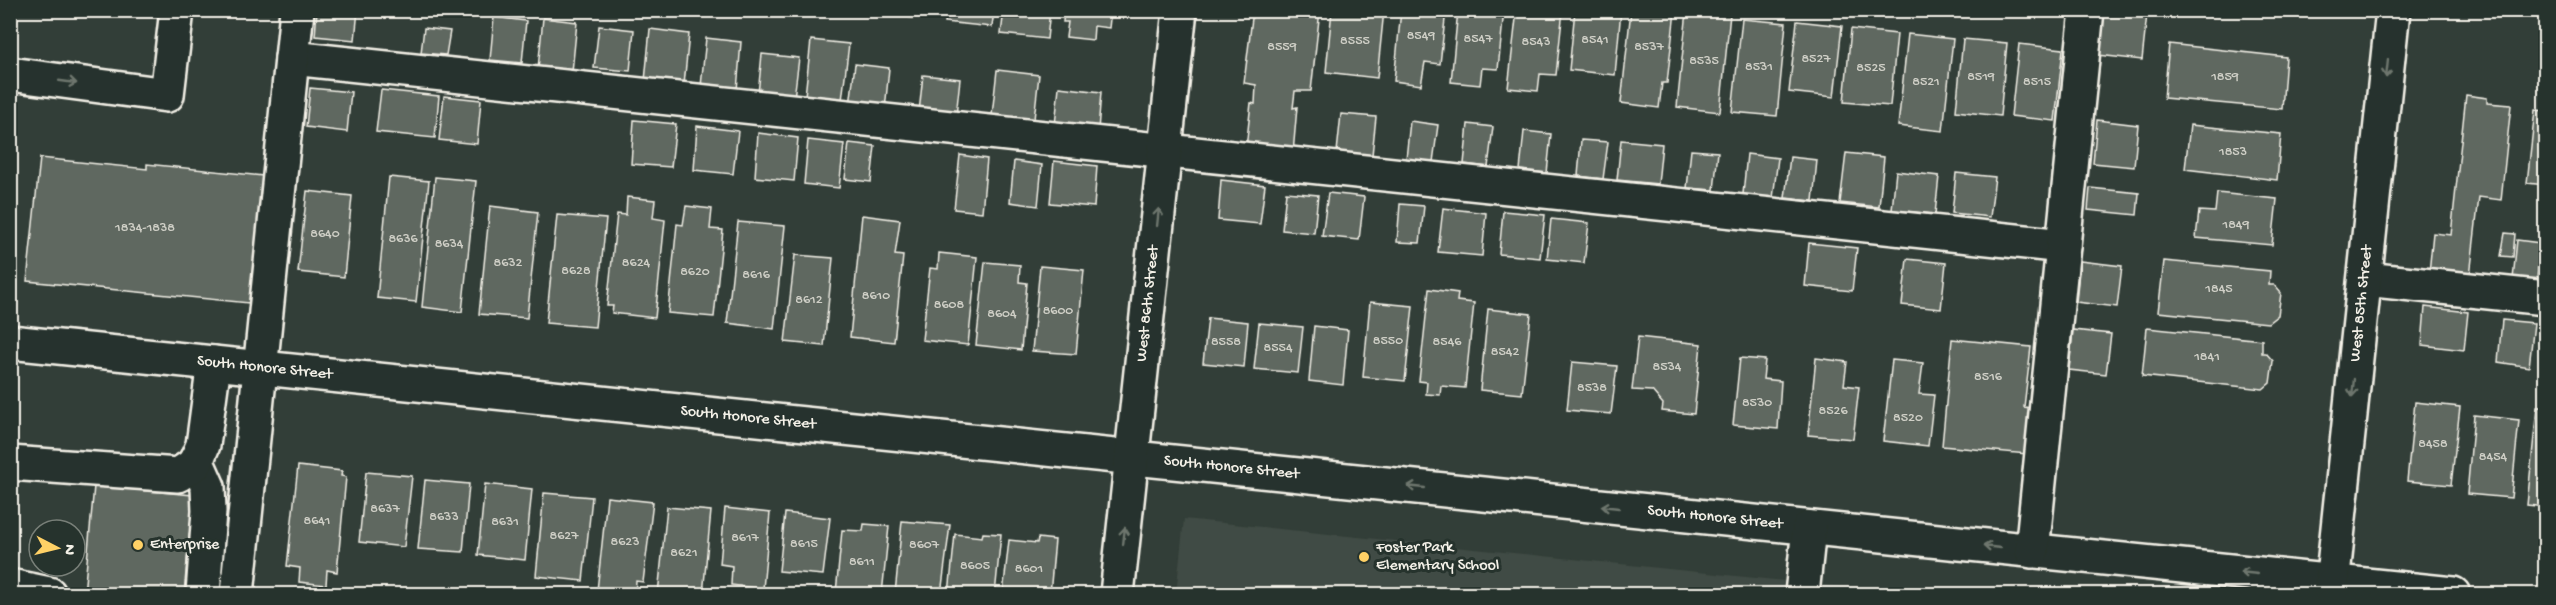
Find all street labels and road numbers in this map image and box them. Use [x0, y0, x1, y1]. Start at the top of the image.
street label: West 86th Street [1133, 243, 1164, 363]
street label: West 85th Street [2346, 243, 2378, 363]
street label: South Honore Street [196, 352, 335, 385]
street label: South Honore Street [679, 402, 818, 435]
street label: South Honore Street [1163, 452, 1302, 485]
street label: South Honore Street [1646, 501, 1785, 534]

